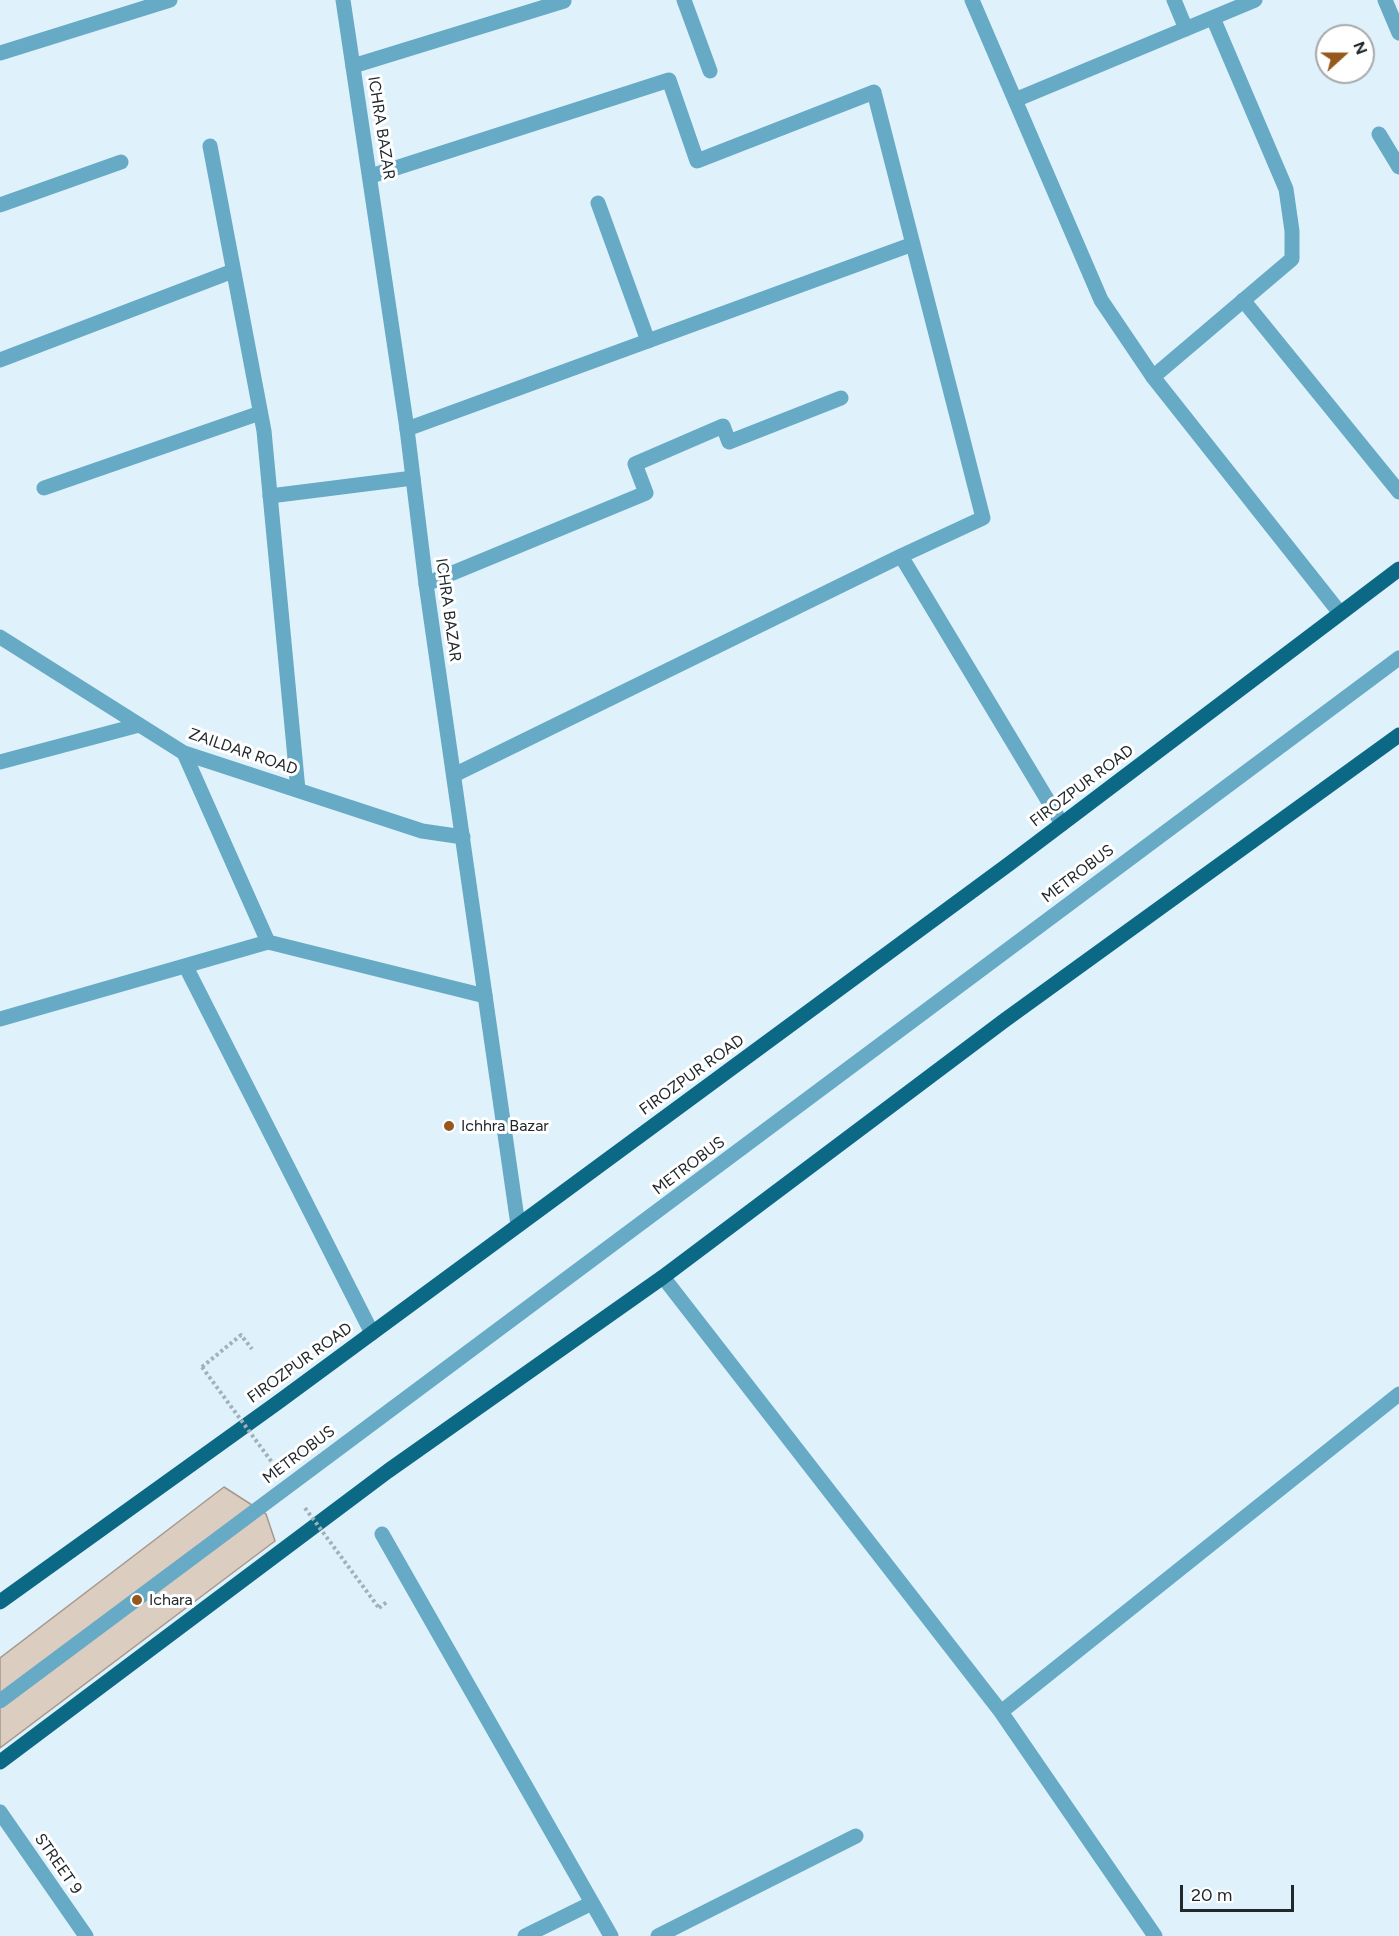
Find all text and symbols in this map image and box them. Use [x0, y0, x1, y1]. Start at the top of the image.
north arrow [1315, 24, 1375, 84]
text: N [1349, 39, 1371, 57]
street label: ICHRA BAZAR [363, 75, 399, 181]
street label: ICHRA BAZAR [431, 557, 465, 663]
street label: ZAILDAR ROAD [186, 724, 300, 780]
street label: FIROZPUR ROAD [1026, 741, 1138, 831]
street label: METROBUS [1038, 841, 1118, 907]
street label: FIROZPUR ROAD [636, 1031, 748, 1119]
place label: Ichhra Bazar [461, 1116, 549, 1136]
marker: Ichhra Bazar [442, 1119, 456, 1133]
street label: METROBUS [649, 1133, 729, 1199]
street label: FIROZPUR ROAD [244, 1319, 356, 1407]
street label: METROBUS [259, 1422, 339, 1488]
place label: Ichara [149, 1590, 193, 1610]
marker: Ichara [130, 1593, 144, 1607]
street label: STREET 9 [30, 1830, 86, 1898]
scale bar [1183, 1873, 1297, 1911]
text: 20 m [1191, 1884, 1232, 1906]

